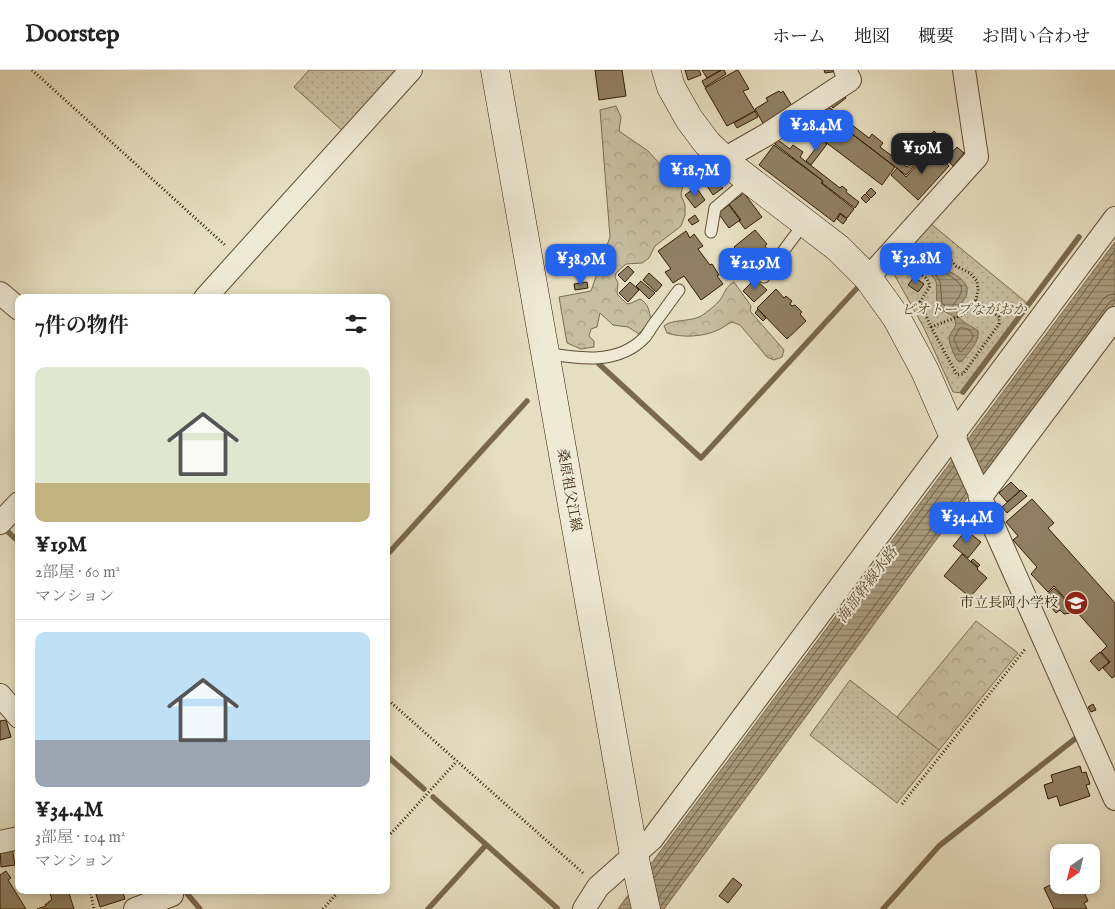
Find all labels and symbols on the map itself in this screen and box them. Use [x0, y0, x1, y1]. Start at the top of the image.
pin: ¥28.4M [775, 109, 857, 152]
pin: ¥19M [892, 132, 952, 175]
pin: ¥18.7M [654, 154, 736, 197]
pin: ¥32.8M [875, 242, 957, 285]
pin: ¥38.9M [540, 244, 622, 286]
pin: ¥21.9M [714, 248, 796, 290]
park label: ビオトープながおか [901, 301, 1028, 319]
street label: 桑原祖父江線 [553, 447, 585, 533]
pin: ¥34.4M [926, 502, 1008, 544]
water label: 海部幹線水路 [832, 543, 902, 627]
school or university icon: 市立長岡小学校 [1063, 590, 1089, 616]
place label: 市立長岡小学校 [960, 594, 1058, 612]
north arrow [1050, 844, 1100, 894]

